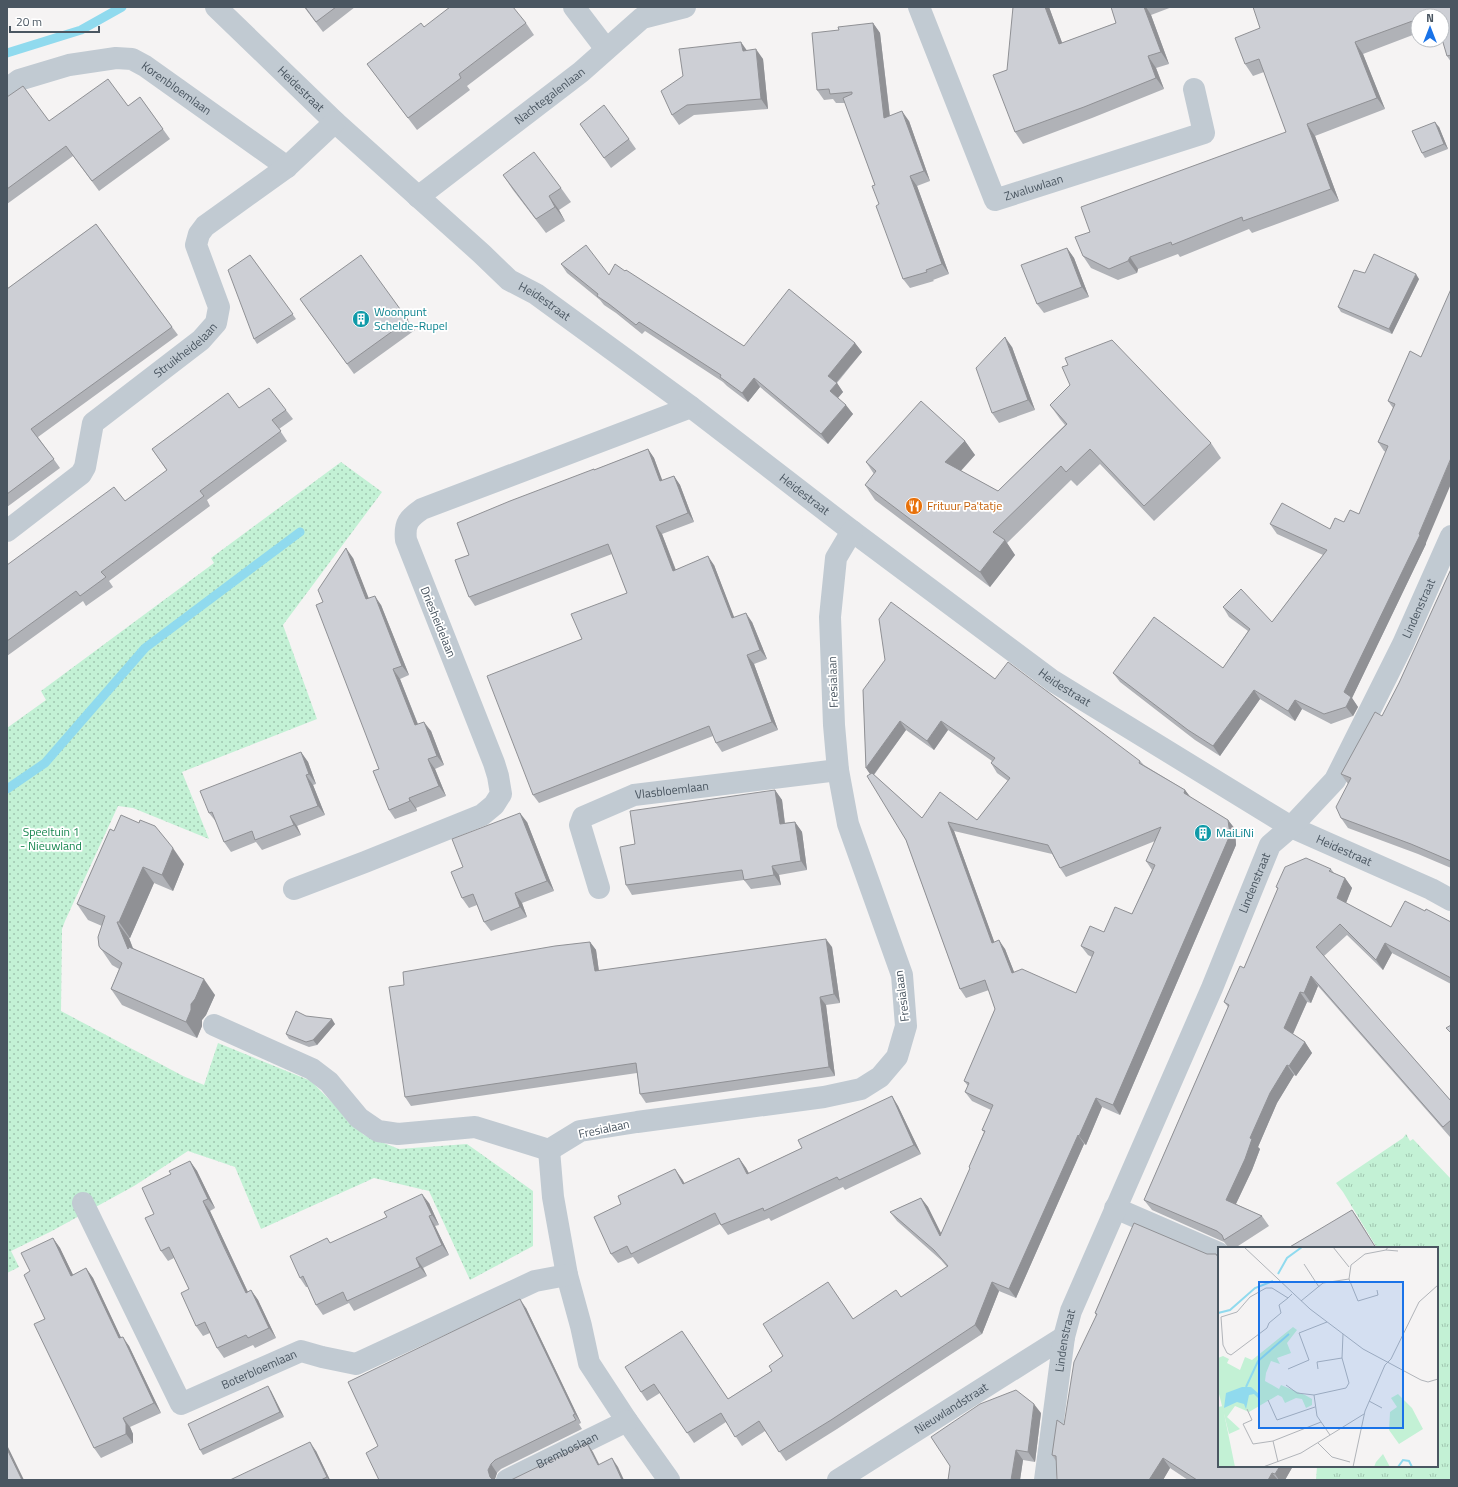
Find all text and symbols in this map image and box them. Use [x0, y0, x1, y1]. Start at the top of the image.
scale bar [10, 8, 99, 34]
north arrow [1410, 8, 1450, 48]
text: N [1426, 10, 1434, 26]
text: 20 m [16, 12, 42, 31]
street label: Korenbloemlaan [138, 56, 216, 120]
street label: Heidestraat [273, 61, 330, 117]
street label: Nachtegalenlaan [510, 62, 589, 129]
street label: Zwaluwlaan [1002, 169, 1065, 205]
street label: Heidestraat [515, 277, 575, 326]
place label: Woonpunt Schelde-Rupel [374, 302, 448, 335]
building icon: Woonpunt Schelde-Rupel [351, 309, 371, 329]
street label: Struikheidelaan [149, 318, 222, 382]
street label: Heidestraat [775, 468, 835, 520]
restaurant icon: Frituur Pa'tatje [904, 496, 924, 516]
place label: Frituur Pa'tatje [927, 496, 1002, 515]
street label: Lindenstraat [1397, 574, 1440, 641]
street label: Driesheidelaan [416, 584, 461, 660]
street label: Fresialaan [822, 656, 843, 708]
street label: Heidestraat [1034, 663, 1095, 712]
street label: Vlasbloemlaan [634, 776, 710, 804]
park label: Speeltuin 1 - Nieuwland [20, 822, 82, 855]
building icon: MaiLiNi [1193, 823, 1213, 843]
place label: MaiLiNi [1216, 823, 1254, 842]
street label: Heidestraat [1313, 829, 1376, 871]
street label: Lindenstraat [1233, 849, 1275, 916]
street label: Fresialaan [889, 969, 914, 1023]
street label: Fresialaan [577, 1114, 631, 1143]
inset map [1218, 1247, 1438, 1467]
street label: Lindenstraat [1049, 1306, 1080, 1373]
street label: Boterbloemlaan [218, 1344, 300, 1394]
street label: Nieuwlandstraat [910, 1377, 992, 1438]
street label: Bremboslaan [533, 1427, 601, 1473]

